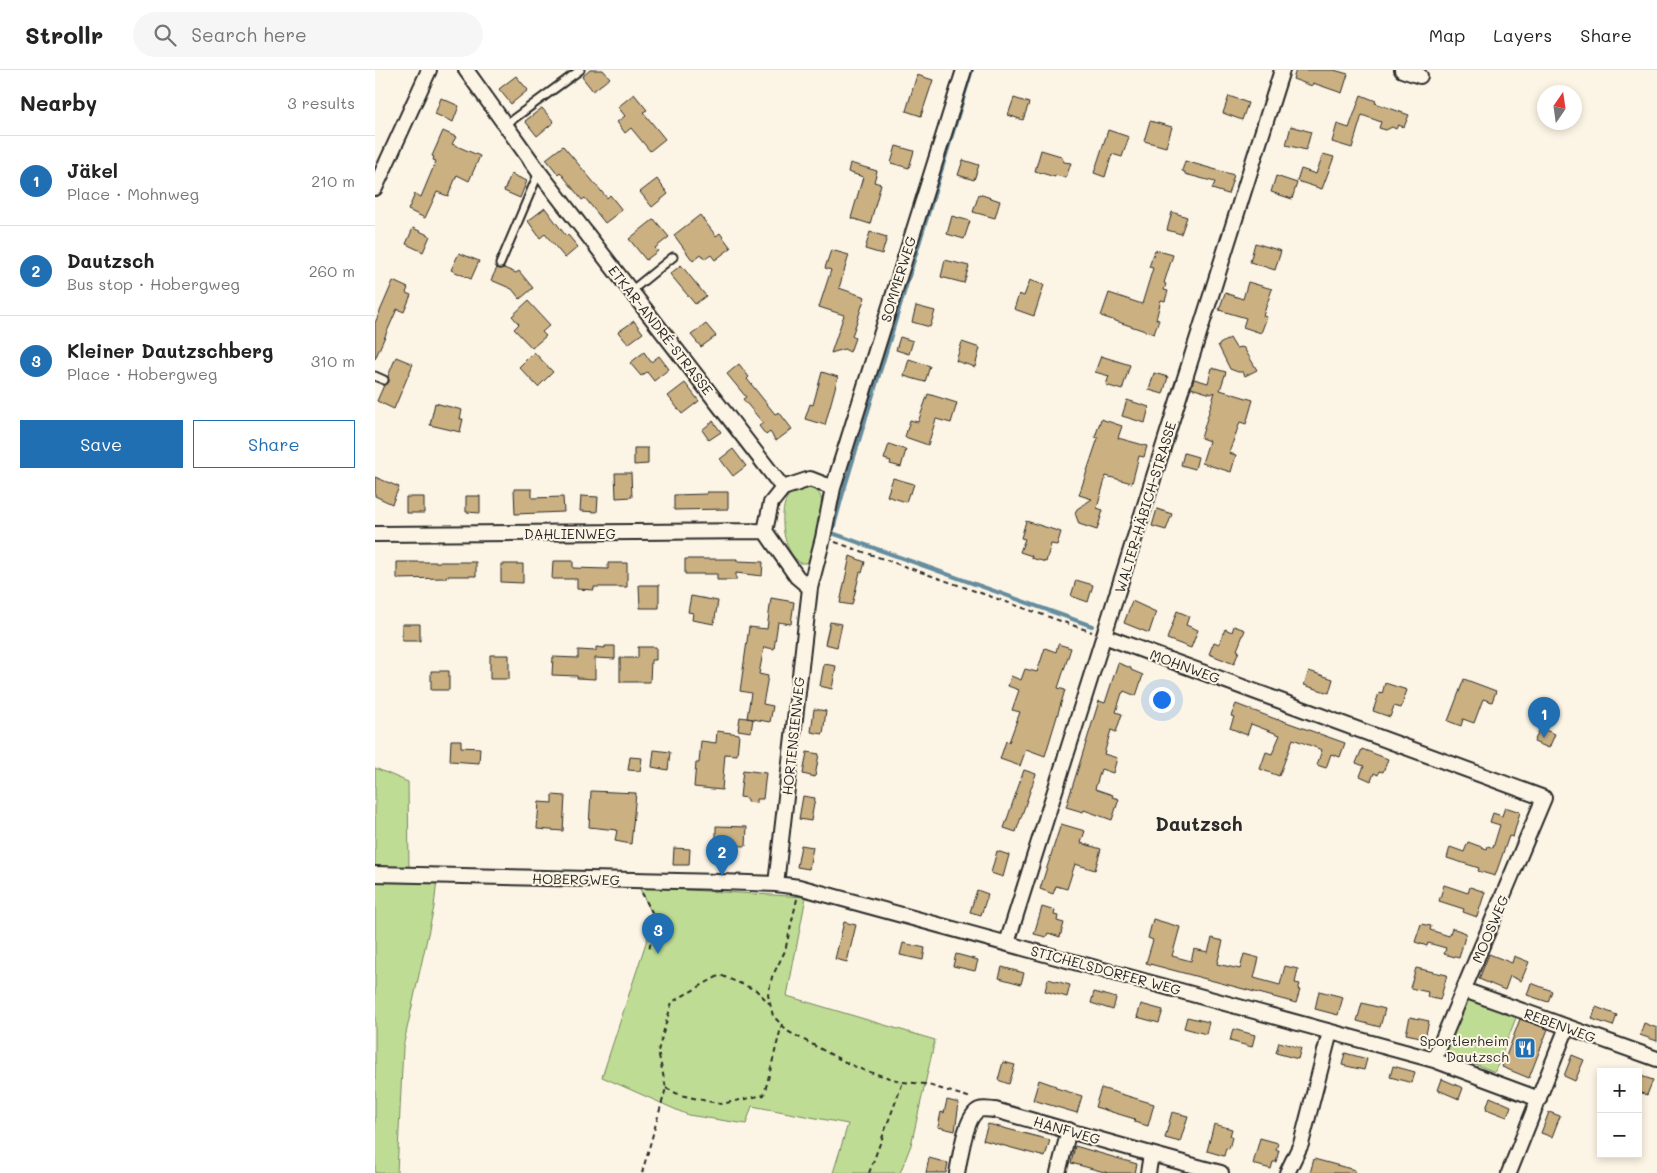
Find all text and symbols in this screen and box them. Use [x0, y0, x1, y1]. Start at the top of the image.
search box [133, 12, 483, 57]
text: Strollr [25, 19, 103, 50]
icon: search [151, 21, 179, 49]
text: Search here [191, 22, 307, 47]
text: Map [1429, 23, 1465, 47]
text: Layers [1493, 23, 1552, 47]
text: Share [1580, 23, 1632, 47]
north arrow [1537, 85, 1582, 130]
text: Nearby [20, 89, 97, 116]
text: 3 results [287, 92, 355, 113]
text: Jäkel [67, 158, 118, 183]
text: 1 [32, 170, 40, 191]
text: 210 m [311, 170, 355, 191]
text: Place · Mohnweg [67, 183, 199, 204]
street label: SOMMERWEG [876, 234, 920, 324]
text: Dautzsch [67, 248, 154, 273]
text: 2 [32, 260, 40, 281]
text: 260 m [309, 260, 355, 281]
street label: ETKAR-ANDRÉ-STRASSE [604, 261, 718, 399]
text: Bus stop · Hobergweg [67, 273, 240, 294]
text: Kleiner Dautzschberg [67, 338, 273, 363]
text: 3 [31, 350, 41, 371]
text: 310 m [311, 350, 355, 371]
text: Place · Hobergweg [67, 363, 217, 384]
street label: WALTER-HÄBICH-STRASSE [1110, 419, 1180, 595]
button: Save [20, 420, 183, 468]
button: Share [193, 420, 355, 468]
street label: DAHLIENWEG [524, 524, 616, 543]
street label: MOHNWEG [1147, 645, 1223, 687]
street label: HORTENSIENWEG [777, 676, 809, 796]
your location [1149, 687, 1175, 713]
pin: 1 [1528, 697, 1560, 738]
district label: Dautzsch [1155, 811, 1243, 836]
pin: 2 [706, 835, 738, 876]
street label: HOBERGWEG [532, 869, 620, 889]
street label: MOOSWEG [1467, 892, 1513, 966]
pin: 3 [642, 913, 674, 954]
street label: STICHELSDORFER WEG [1029, 941, 1183, 999]
street label: REBENWEG [1522, 1003, 1598, 1047]
place label: Sportlerheim Dautzsch [1420, 1031, 1509, 1066]
restaurant icon: Sportlerheim Dautzsch [1513, 1036, 1537, 1060]
map controls [1597, 1068, 1642, 1158]
button: + [1597, 1068, 1642, 1113]
street label: HANFWEG [1031, 1111, 1103, 1149]
button: − [1597, 1113, 1642, 1158]

